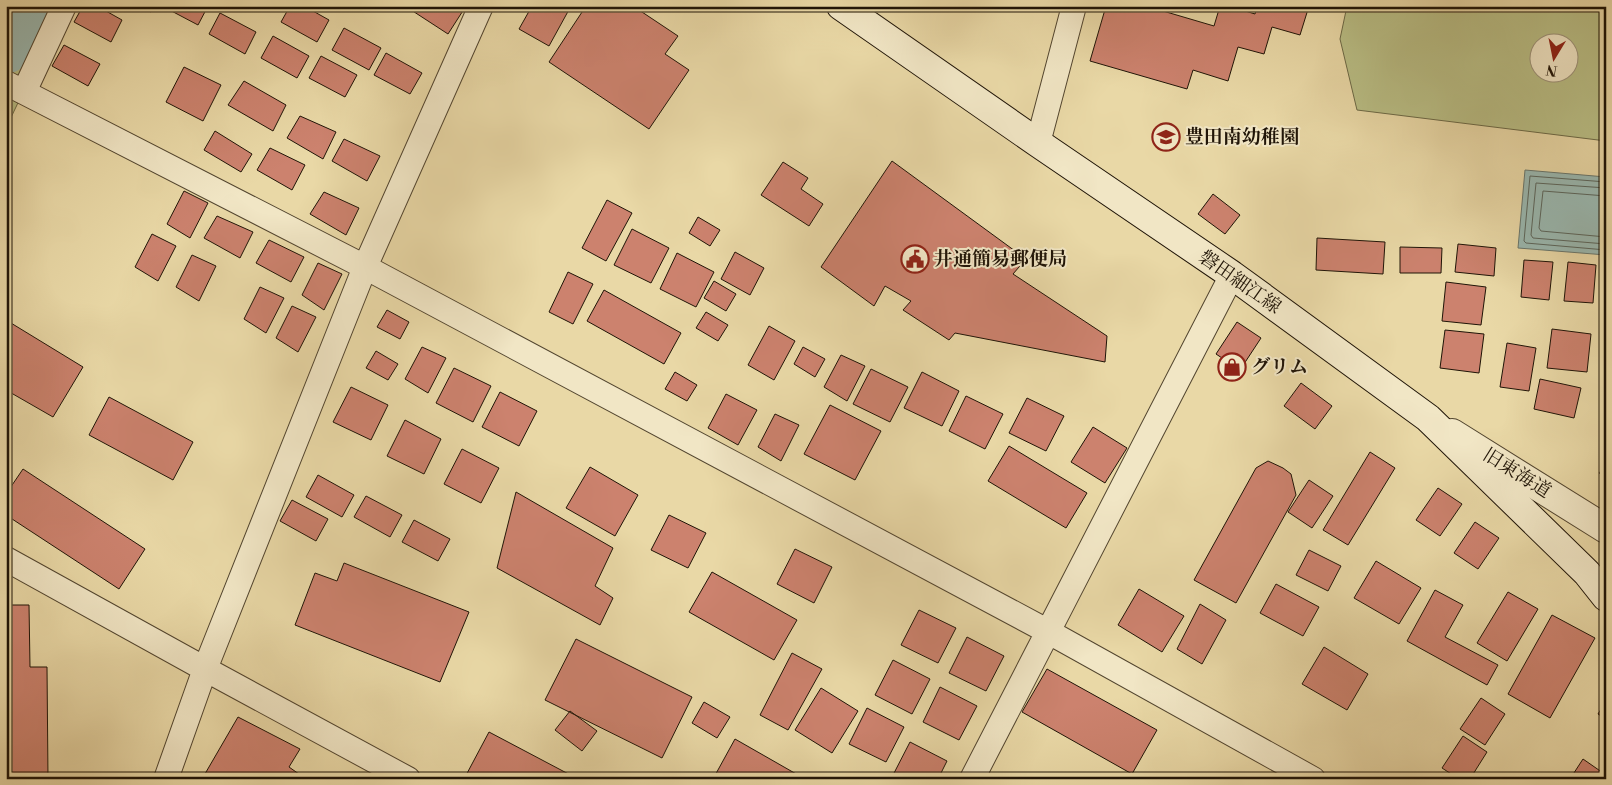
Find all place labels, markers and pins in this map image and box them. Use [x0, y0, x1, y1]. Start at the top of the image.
school or university icon: 豊田南幼稚園 [1151, 122, 1181, 152]
place label: 豊田南幼稚園 [1185, 125, 1299, 149]
public building icon: 井通簡易郵便局 [900, 244, 930, 274]
place label: 井通簡易郵便局 [934, 247, 1067, 271]
shop icon: グリム [1217, 352, 1247, 382]
place label: グリム [1251, 355, 1308, 379]

